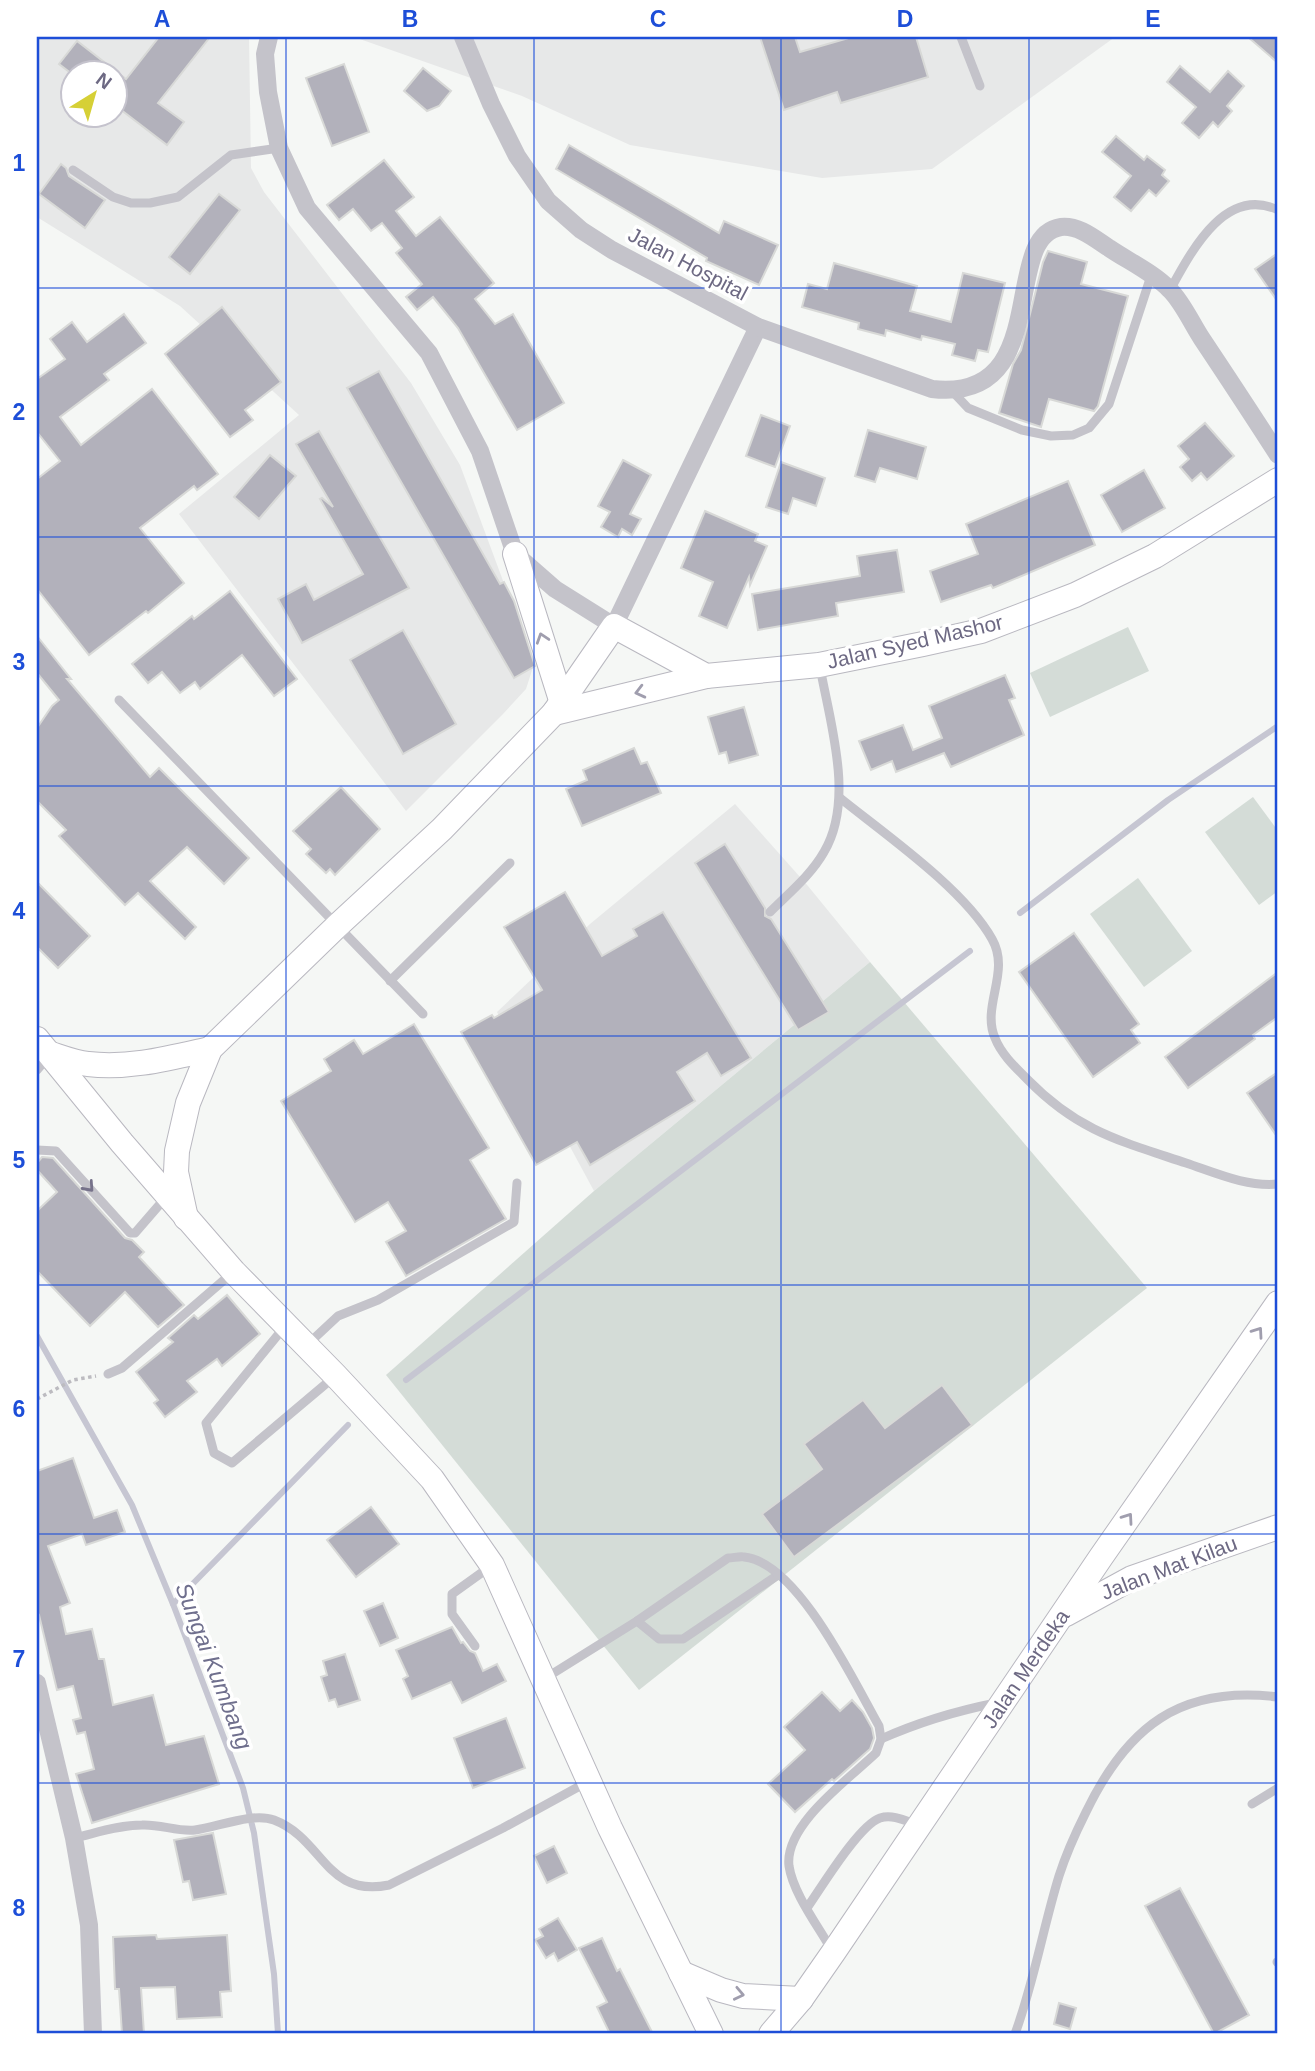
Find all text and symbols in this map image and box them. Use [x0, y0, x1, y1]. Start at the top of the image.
text: A [154, 6, 170, 32]
text: B [402, 6, 418, 32]
text: C [650, 6, 666, 32]
text: D [897, 6, 913, 32]
text: E [1145, 6, 1161, 32]
north arrow [60, 60, 130, 130]
text: N [92, 68, 116, 93]
text: 1 [13, 150, 26, 176]
street label: Jalan Hospital [625, 222, 752, 305]
text: 2 [13, 399, 25, 425]
street label: Jalan Syed Mashor [825, 610, 1005, 673]
one-way arrow [536, 632, 550, 645]
text: 3 [13, 649, 25, 675]
one-way arrow [634, 684, 646, 698]
text: 4 [13, 898, 26, 924]
text: 5 [13, 1147, 26, 1173]
one-way arrow [80, 1179, 93, 1192]
one-way arrow [1250, 1326, 1263, 1339]
text: 6 [13, 1396, 25, 1422]
one-way arrow [1120, 1513, 1132, 1526]
street label: Jalan Mat Kilau [1098, 1531, 1240, 1604]
water label: Sungai Kumbang [170, 1579, 258, 1753]
street label: Jalan Merdeka [978, 1605, 1074, 1732]
text: 7 [13, 1646, 25, 1672]
text: 8 [13, 1895, 26, 1921]
one-way arrow [733, 1986, 745, 2001]

